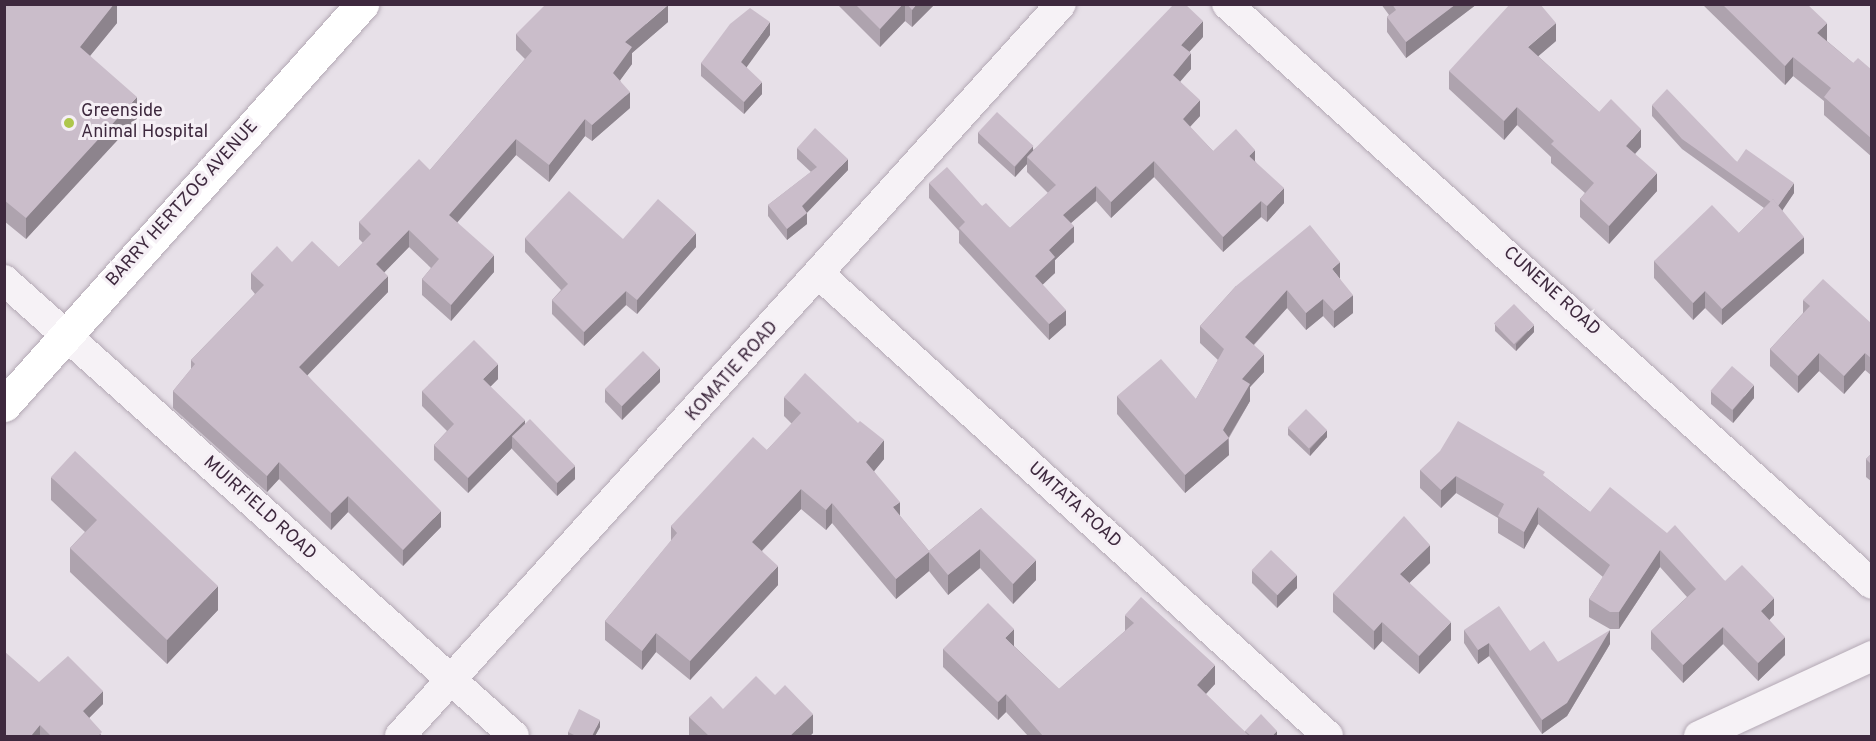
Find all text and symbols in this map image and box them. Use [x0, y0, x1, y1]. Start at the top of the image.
place label: Greenside Animal Hospital [81, 102, 208, 144]
marker: Greenside Animal Hospital [62, 116, 76, 130]
street label: BARRY HERTZOG AVENUE [102, 116, 264, 292]
street label: CUNENE ROAD [1498, 243, 1604, 341]
street label: KOMATIE ROAD [682, 317, 784, 427]
street label: MUIRFIELD ROAD [198, 453, 320, 565]
street label: UMTATA ROAD [1023, 458, 1125, 554]

